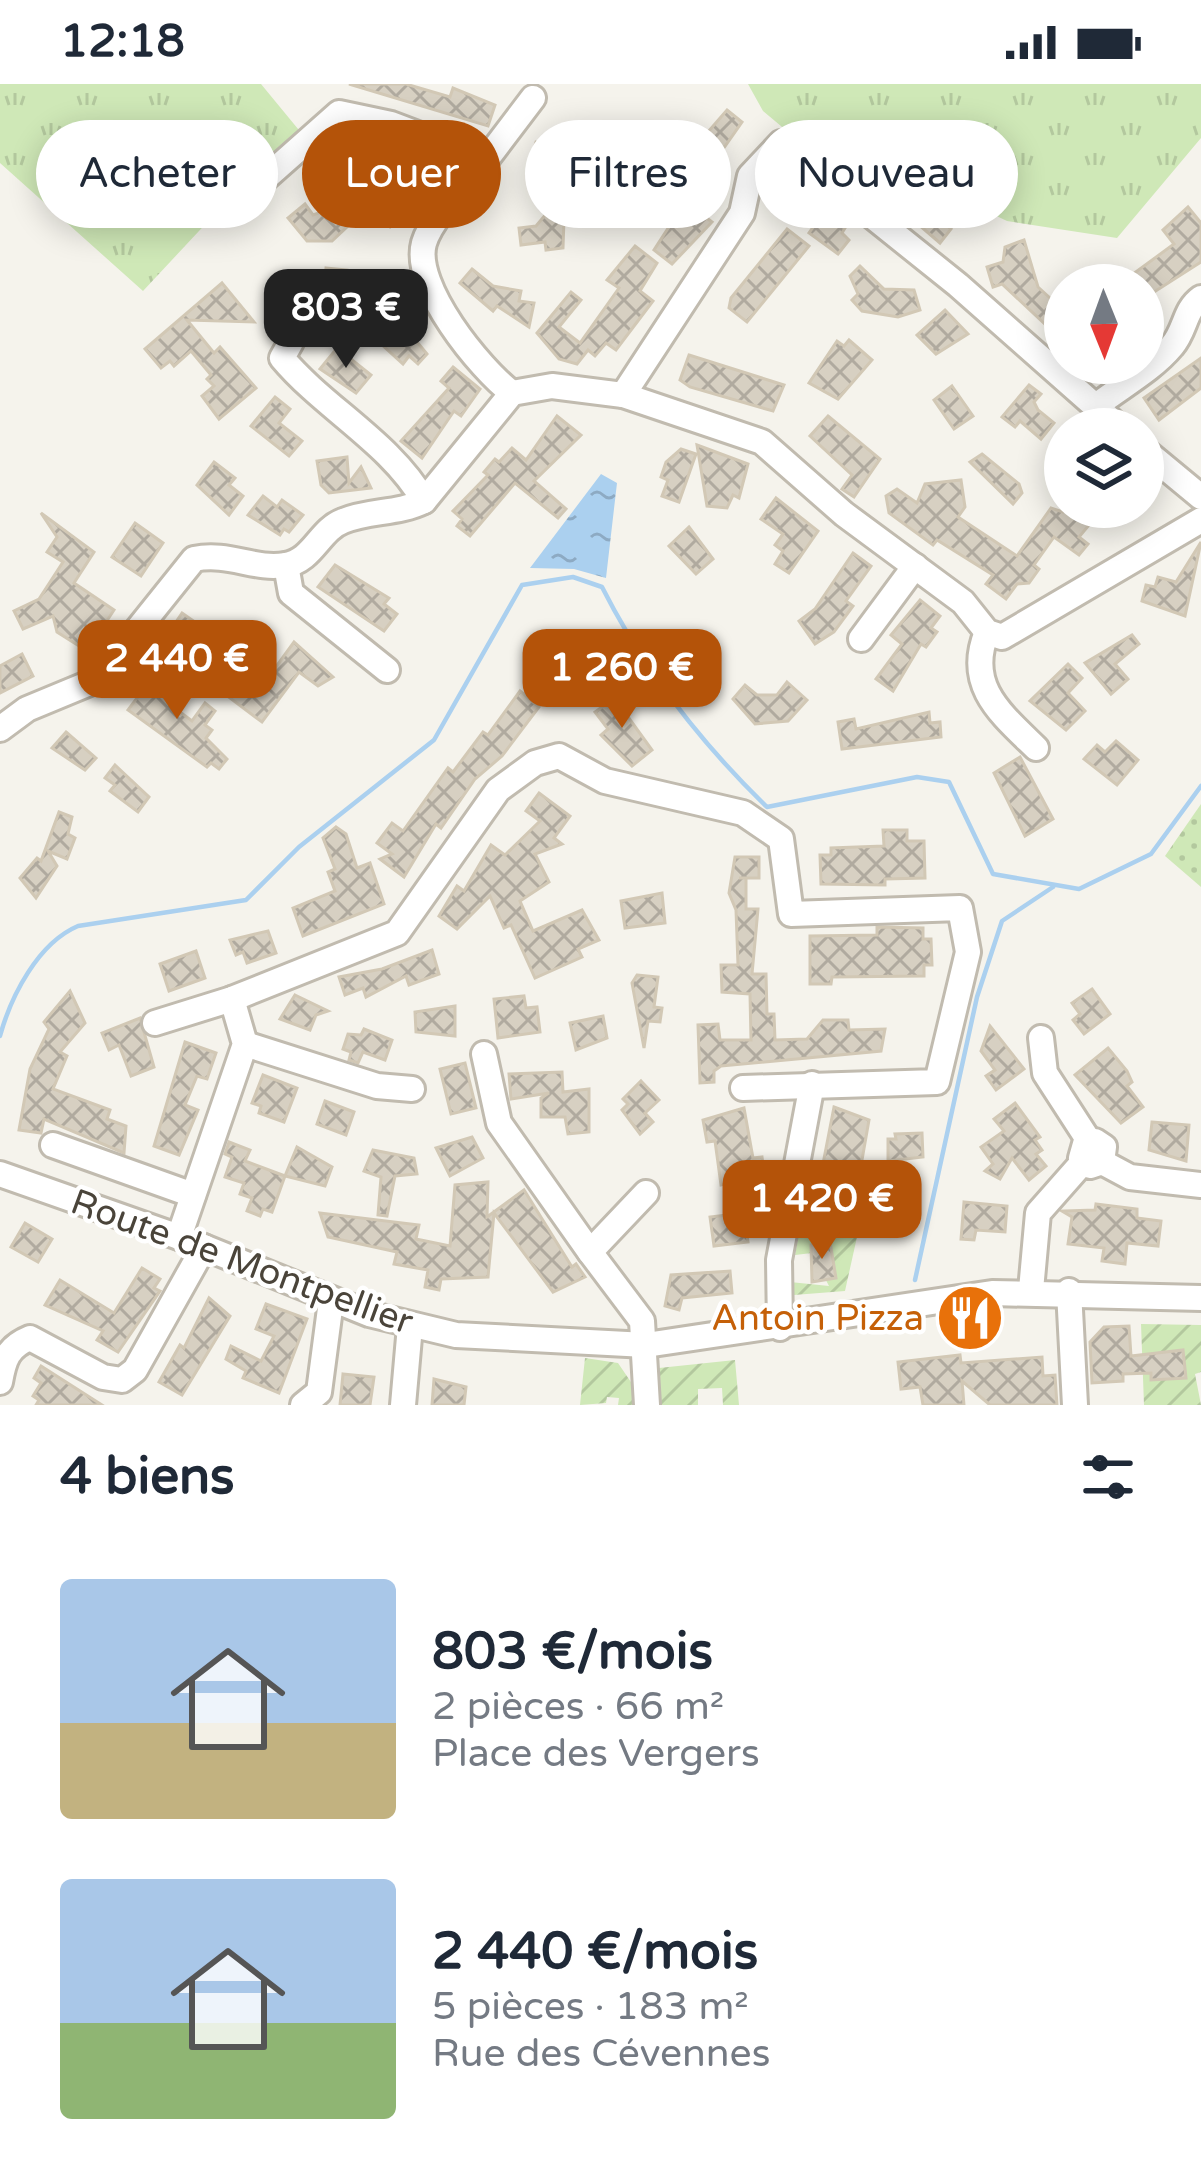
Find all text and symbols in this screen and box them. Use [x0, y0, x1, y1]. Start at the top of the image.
text: 12:18 [60, 15, 185, 69]
chip: Acheter [36, 120, 278, 228]
chip: Louer [302, 120, 501, 228]
chip: Filtres [525, 120, 731, 228]
chip: Nouveau [755, 120, 1018, 228]
north arrow [1044, 264, 1164, 384]
map controls [1044, 264, 1164, 528]
pin: 803 € [262, 269, 430, 371]
text: 803 € [291, 284, 401, 331]
button: layers [1044, 408, 1164, 528]
pin: 2 440 € [66, 620, 288, 722]
pin: 1 260 € [511, 629, 733, 731]
text: 2 440 € [105, 635, 249, 682]
text: 1 260 € [550, 644, 694, 691]
pin: 1 420 € [711, 1160, 933, 1262]
text: 1 420 € [750, 1175, 894, 1222]
street label: Route de Montpellier [65, 1180, 419, 1344]
restaurant icon: Antoin Pizza [935, 1283, 1005, 1353]
place label: Antoin Pizza [711, 1297, 924, 1340]
icon: filters [1075, 1444, 1141, 1510]
text: 4 biens [60, 1446, 235, 1508]
text: 803 €/mois [432, 1621, 713, 1683]
icon: home [156, 1627, 300, 1771]
text: 2 pièces · 66 m² [432, 1683, 724, 1730]
text: Place des Vergers [432, 1730, 760, 1777]
text: 2 440 €/mois [432, 1921, 758, 1983]
icon: home [156, 1927, 300, 2071]
text: 5 pièces · 183 m² [432, 1983, 749, 2030]
text: Rue des Cévennes [432, 2030, 770, 2077]

